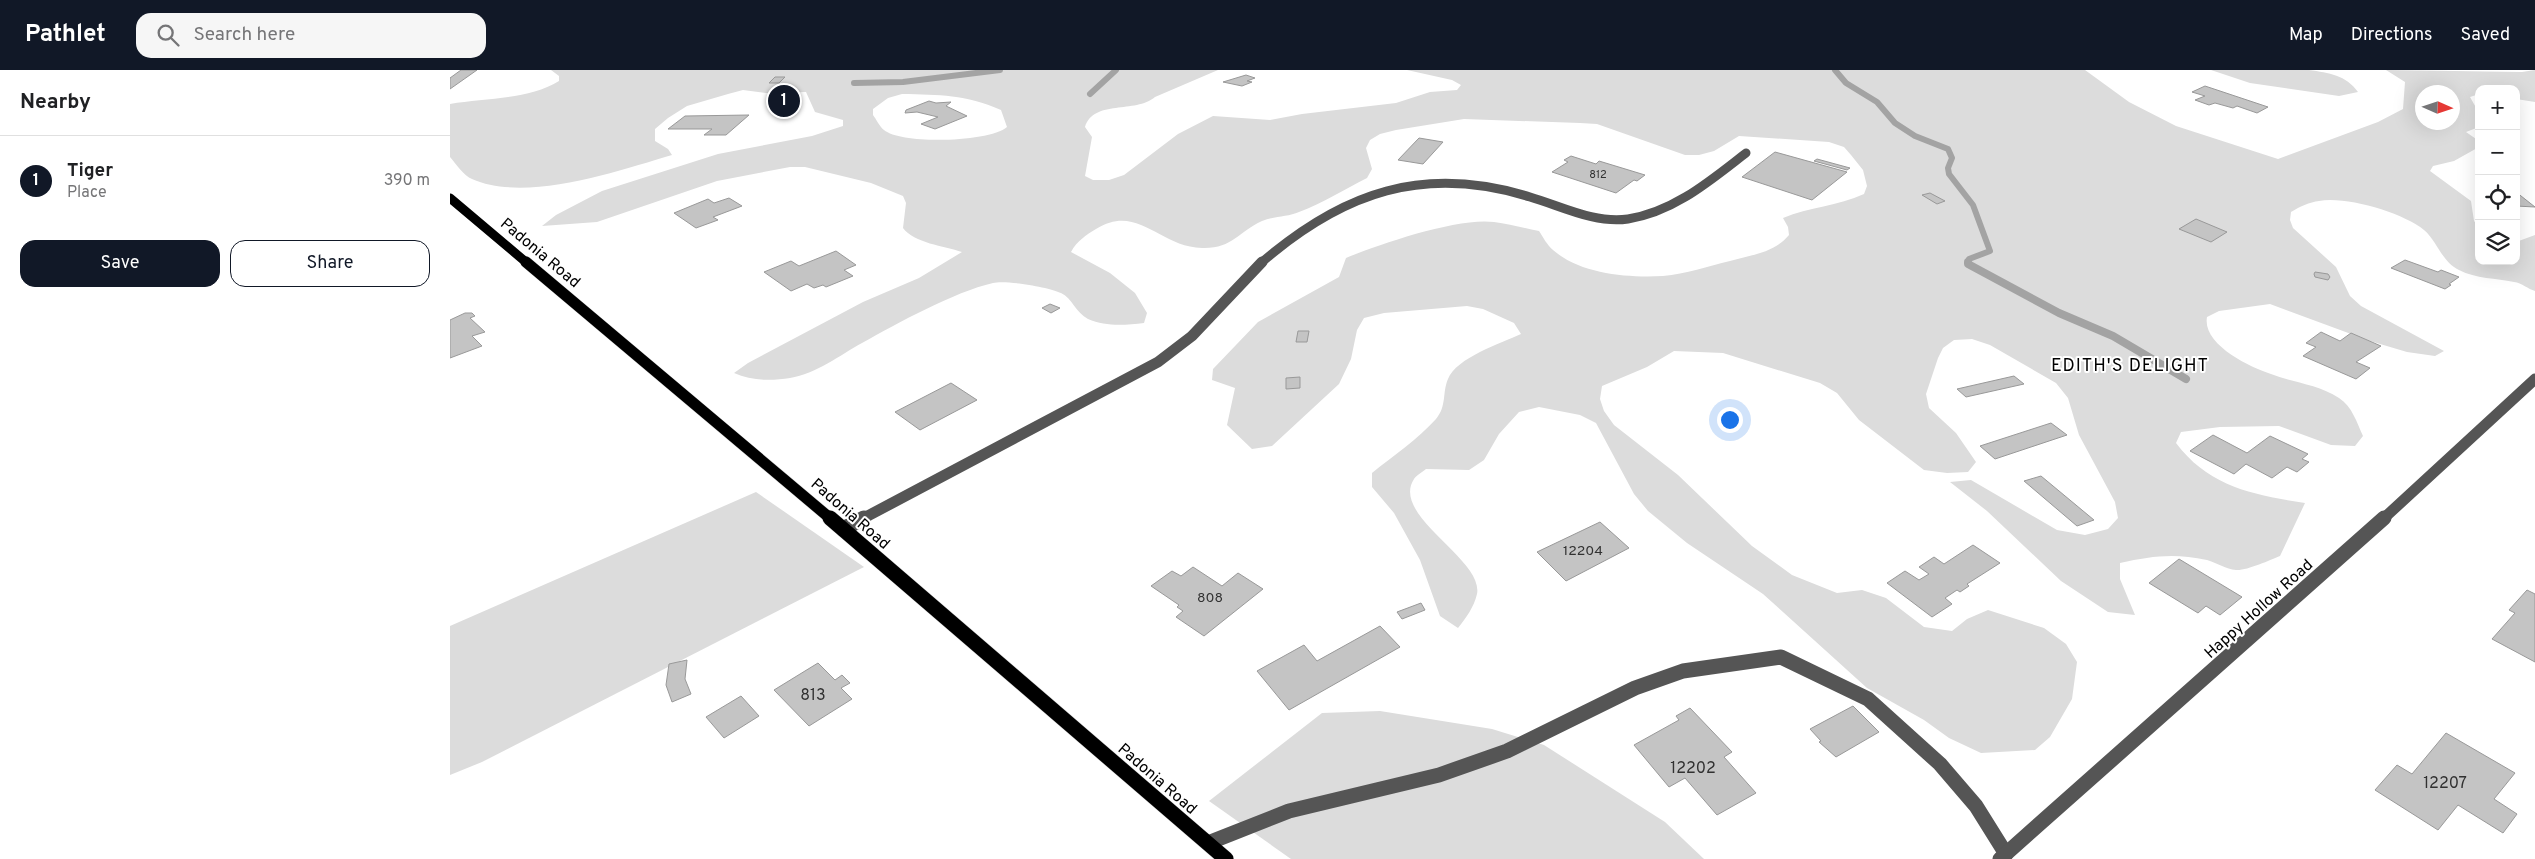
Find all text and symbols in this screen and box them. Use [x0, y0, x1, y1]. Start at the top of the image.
search box [136, 13, 486, 58]
text: Pathlet [25, 20, 106, 50]
icon: search [154, 21, 182, 49]
text: Search here [194, 23, 295, 47]
text: Map [2289, 24, 2323, 47]
text: Directions [2351, 24, 2433, 47]
text: Saved [2461, 24, 2510, 47]
pin: 1 [768, 82, 800, 120]
north arrow [2415, 85, 2460, 130]
map controls [2475, 85, 2520, 265]
button: + [2475, 85, 2520, 130]
text: Nearby [20, 89, 91, 116]
button: − [2475, 130, 2520, 175]
text: Tiger [67, 159, 113, 183]
house number: 812 [1589, 168, 1607, 182]
text: 1 [33, 171, 39, 191]
text: 390 m [384, 171, 430, 191]
button: locate [2475, 175, 2520, 220]
text: Place [67, 183, 107, 203]
street label: Padonia Road [496, 214, 584, 293]
button: layers [2475, 220, 2520, 265]
button: Save [20, 240, 220, 287]
button: Share [230, 240, 430, 287]
district label: EDITH'S DELIGHT [2051, 355, 2209, 378]
your location [1717, 407, 1743, 433]
street label: Padonia Road [806, 475, 893, 554]
house number: 12204 [1563, 543, 1603, 560]
street label: Happy Hollow Road [2201, 556, 2318, 663]
house number: 808 [1197, 590, 1223, 607]
house number: 813 [800, 686, 826, 706]
street label: Padonia Road [1113, 740, 1200, 819]
house number: 12202 [1670, 759, 1716, 779]
house number: 12207 [2423, 774, 2467, 794]

